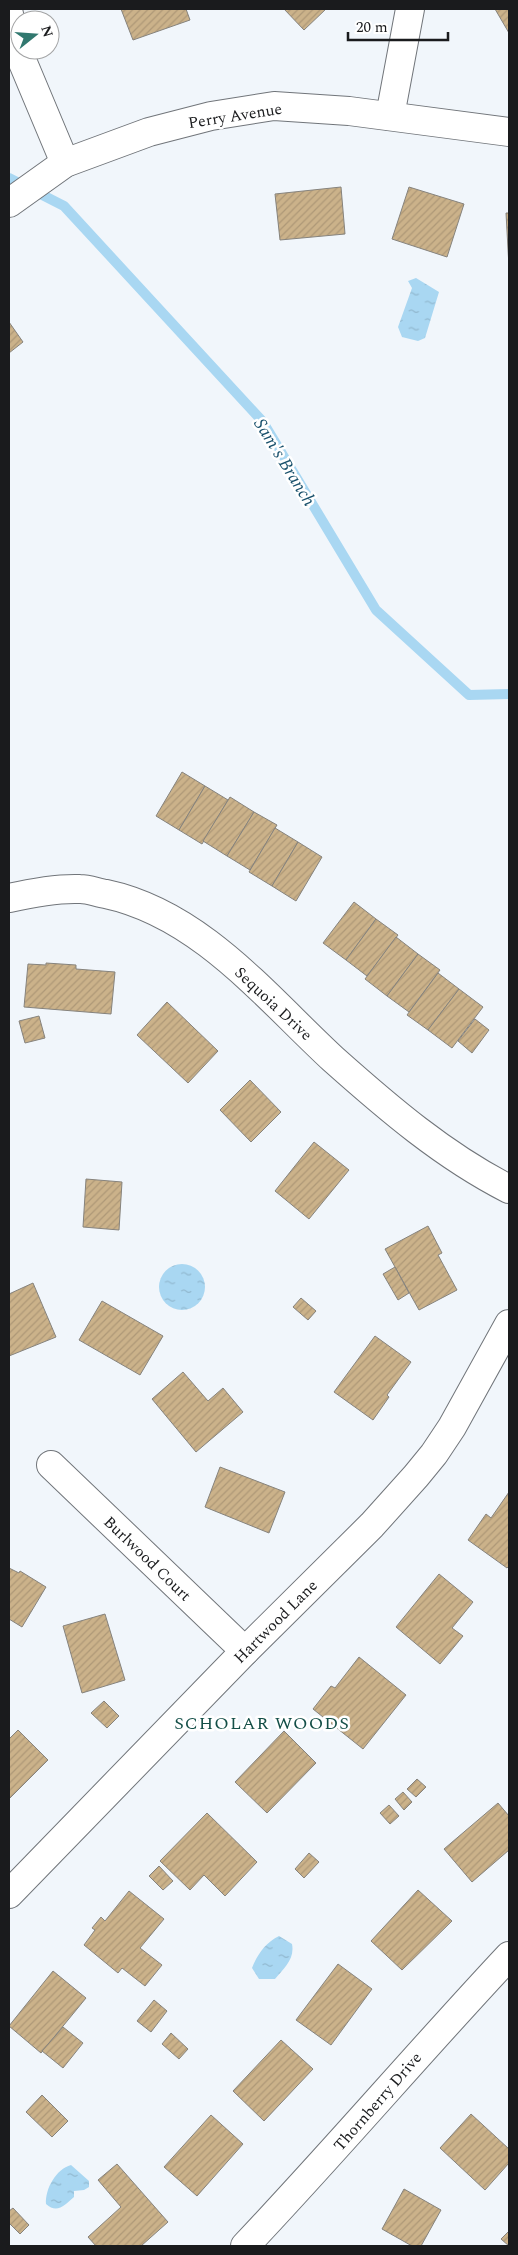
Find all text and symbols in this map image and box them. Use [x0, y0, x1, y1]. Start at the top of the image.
north arrow [10, 10, 60, 60]
scale bar [348, 10, 448, 42]
text: 20 m [356, 16, 388, 39]
text: N [35, 23, 59, 40]
street label: Perry Avenue [186, 97, 284, 135]
water label: Sam's Branch [247, 413, 322, 512]
street label: Sequoia Drive [229, 961, 318, 1046]
street label: Burlwood Court [98, 1510, 197, 1607]
street label: Hartwood Lane [228, 1574, 323, 1669]
district label: SCHOLAR WOODS [174, 1710, 350, 1737]
street label: Thornberry Drive [328, 2047, 428, 2157]

